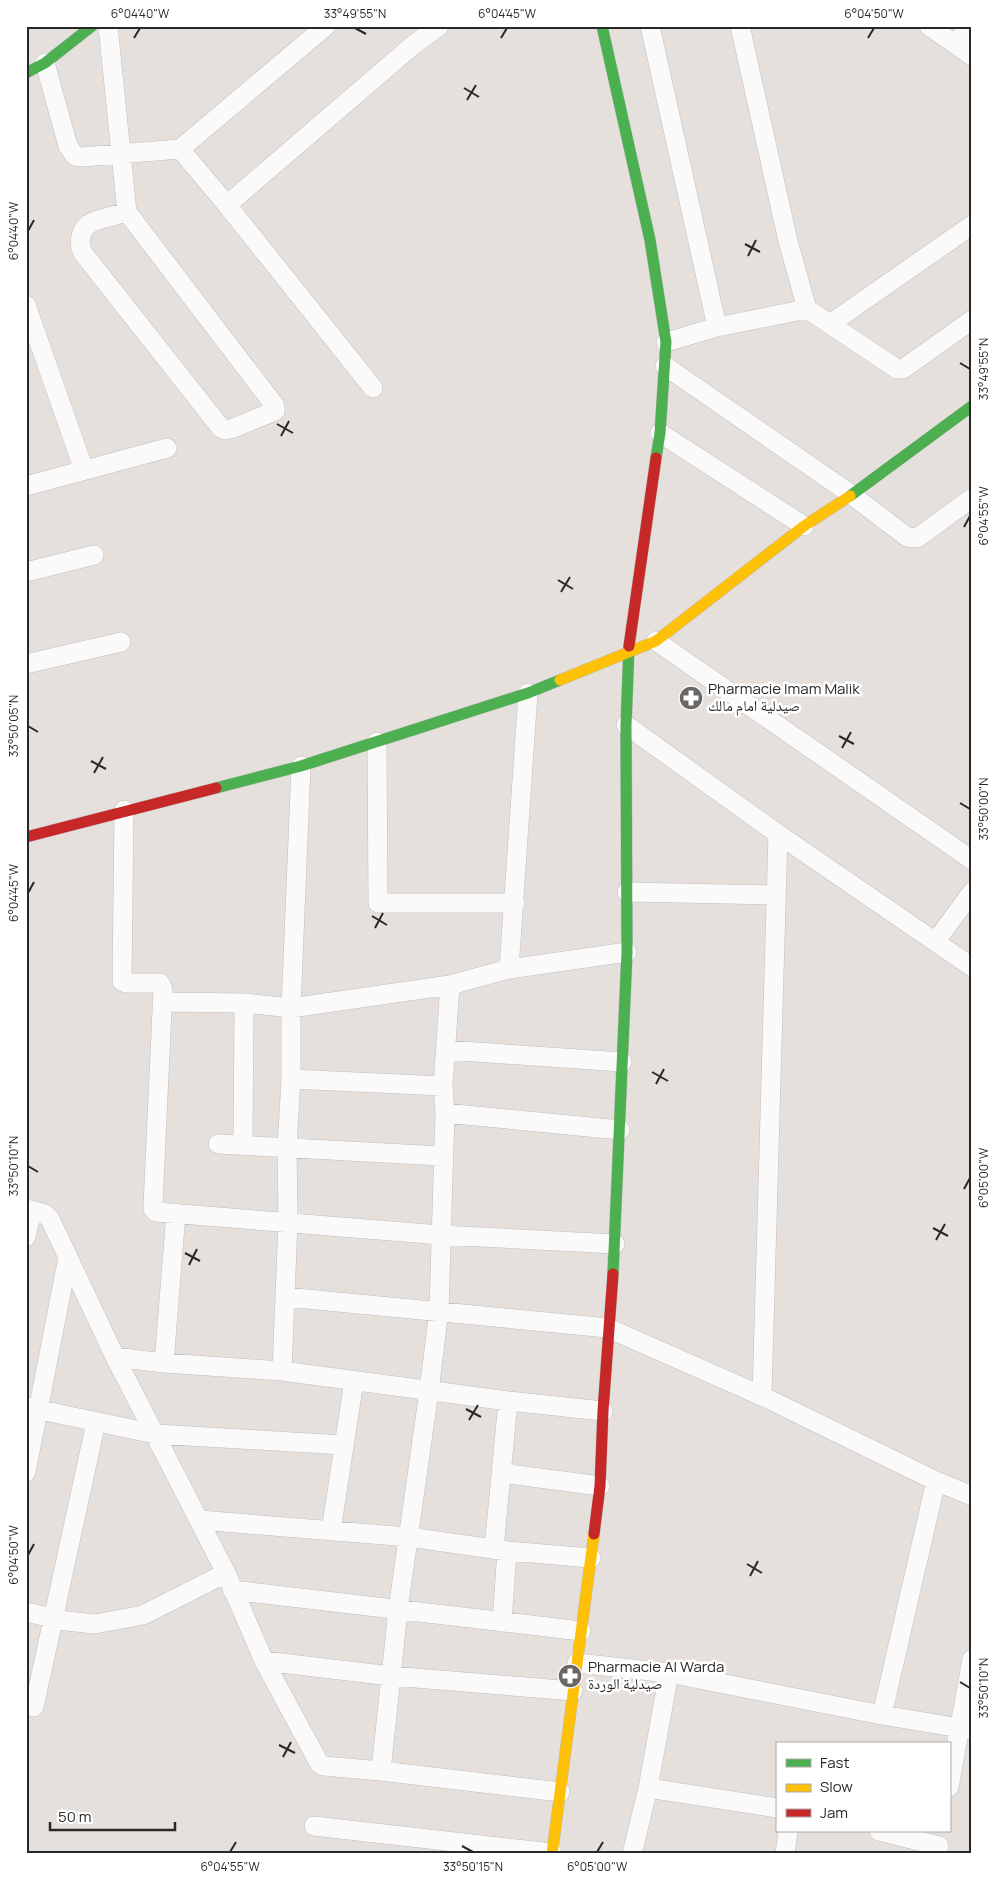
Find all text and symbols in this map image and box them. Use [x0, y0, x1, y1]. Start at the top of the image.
text: 6°04'40"W [111, 5, 170, 22]
text: 33°49'55"N [324, 5, 386, 22]
text: 6°04'45"W [478, 5, 537, 22]
text: 6°04'50"W [844, 5, 905, 22]
text: 6°04'40"W [5, 201, 22, 260]
text: 33°49'55"N [975, 338, 992, 400]
text: 6°04'55"W [975, 486, 992, 546]
place label: Pharmacie Imam Malik صيدلية امام مالك [708, 678, 860, 716]
pharmacy icon: Pharmacie Imam Malik صيدلية امام مالك [678, 685, 704, 711]
text: 33°50'05"N [5, 695, 22, 757]
text: 33°50'00"N [975, 777, 992, 841]
text: 6°04'45"W [5, 863, 22, 922]
text: 33°50'10"N [5, 1136, 22, 1196]
text: 6°05'00"W [975, 1147, 992, 1208]
text: 6°04'50"W [5, 1524, 22, 1585]
place label: Pharmacie Al Warda صيدلية الوردة [588, 1656, 724, 1694]
text: 33°50'10"N [975, 1658, 992, 1718]
pharmacy icon: Pharmacie Al Warda صيدلية الوردة [557, 1663, 583, 1689]
legend [776, 1742, 950, 1832]
text: Fast [820, 1752, 849, 1773]
text: Slow [820, 1776, 853, 1797]
scale bar [50, 1800, 175, 1832]
text: Jam [820, 1802, 848, 1823]
text: 50 m [58, 1806, 92, 1827]
text: 6°04'55"W [200, 1858, 260, 1875]
text: 33°50'15"N [443, 1858, 503, 1875]
text: 6°05'00"W [567, 1858, 628, 1875]

